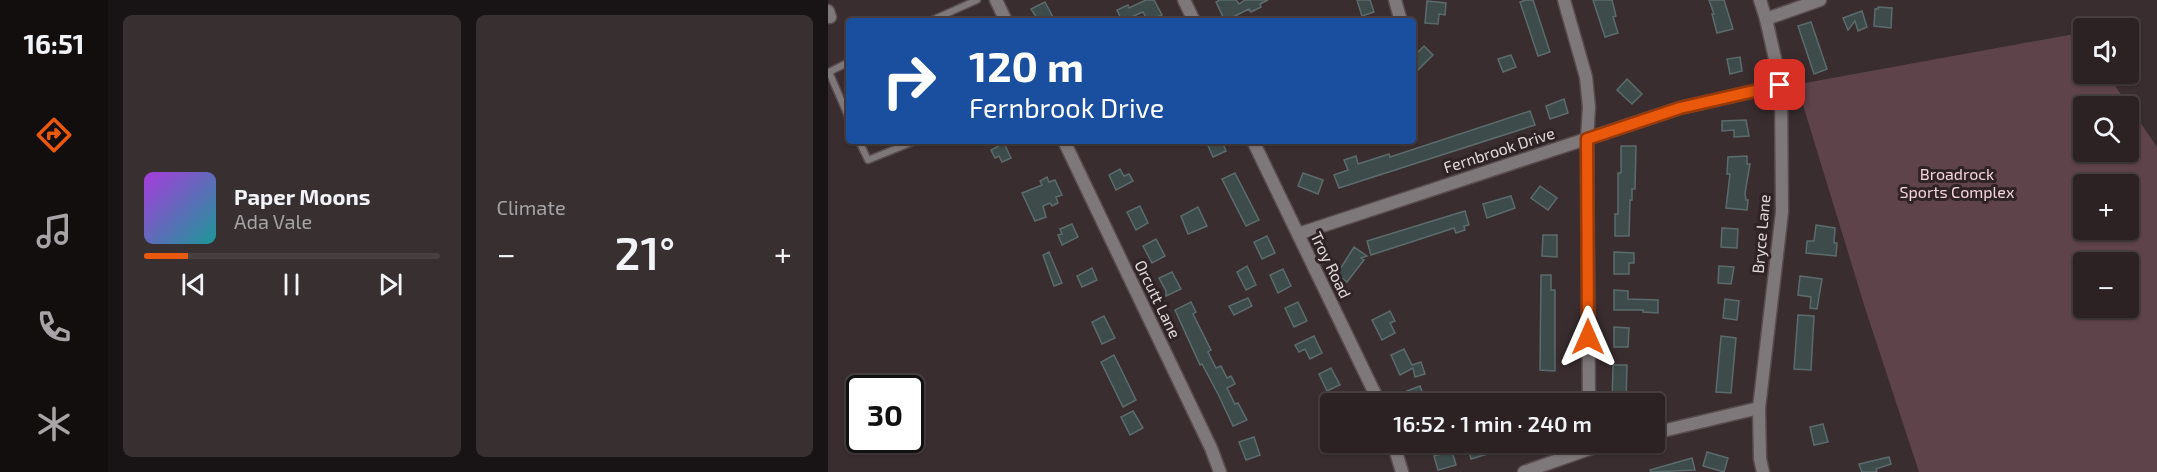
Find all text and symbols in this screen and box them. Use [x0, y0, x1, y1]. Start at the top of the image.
map controls [2073, 18, 2139, 318]
button: sound [2073, 18, 2139, 84]
text: 16:51 [23, 27, 85, 59]
text: 120 m [969, 40, 1084, 90]
icon: right [870, 42, 948, 120]
pin [1754, 59, 1805, 110]
icon: arrive [1763, 68, 1796, 101]
text: Fernbrook Drive [969, 91, 1164, 123]
button: search [2073, 96, 2139, 162]
icon: directions [33, 114, 75, 156]
street label: Fernbrook Drive [1441, 123, 1557, 176]
park label: Broadrock Sports Complex [1900, 164, 2015, 201]
button: + [2073, 174, 2139, 240]
text: Paper Moons [234, 183, 370, 209]
street label: Bryce Lane [1748, 194, 1773, 274]
text: Climate [497, 195, 566, 219]
text: Ada Vale [234, 209, 312, 233]
icon: music [33, 210, 75, 252]
text: 21° [615, 225, 675, 279]
street label: Troy Road [1307, 228, 1356, 301]
text: − [497, 233, 516, 273]
text: + [774, 233, 792, 273]
button: − [2073, 252, 2139, 318]
street label: Orcutt Lane [1131, 257, 1186, 341]
icon: previous [177, 268, 210, 301]
icon: pause [275, 268, 308, 301]
icon: next [374, 268, 407, 301]
position arrow [1556, 305, 1620, 369]
icon: phone [33, 306, 75, 348]
speed limit sign: 30 [846, 375, 924, 453]
icon: climate [33, 403, 75, 445]
text: 16:52 · 1 min · 240 m [1393, 410, 1592, 436]

